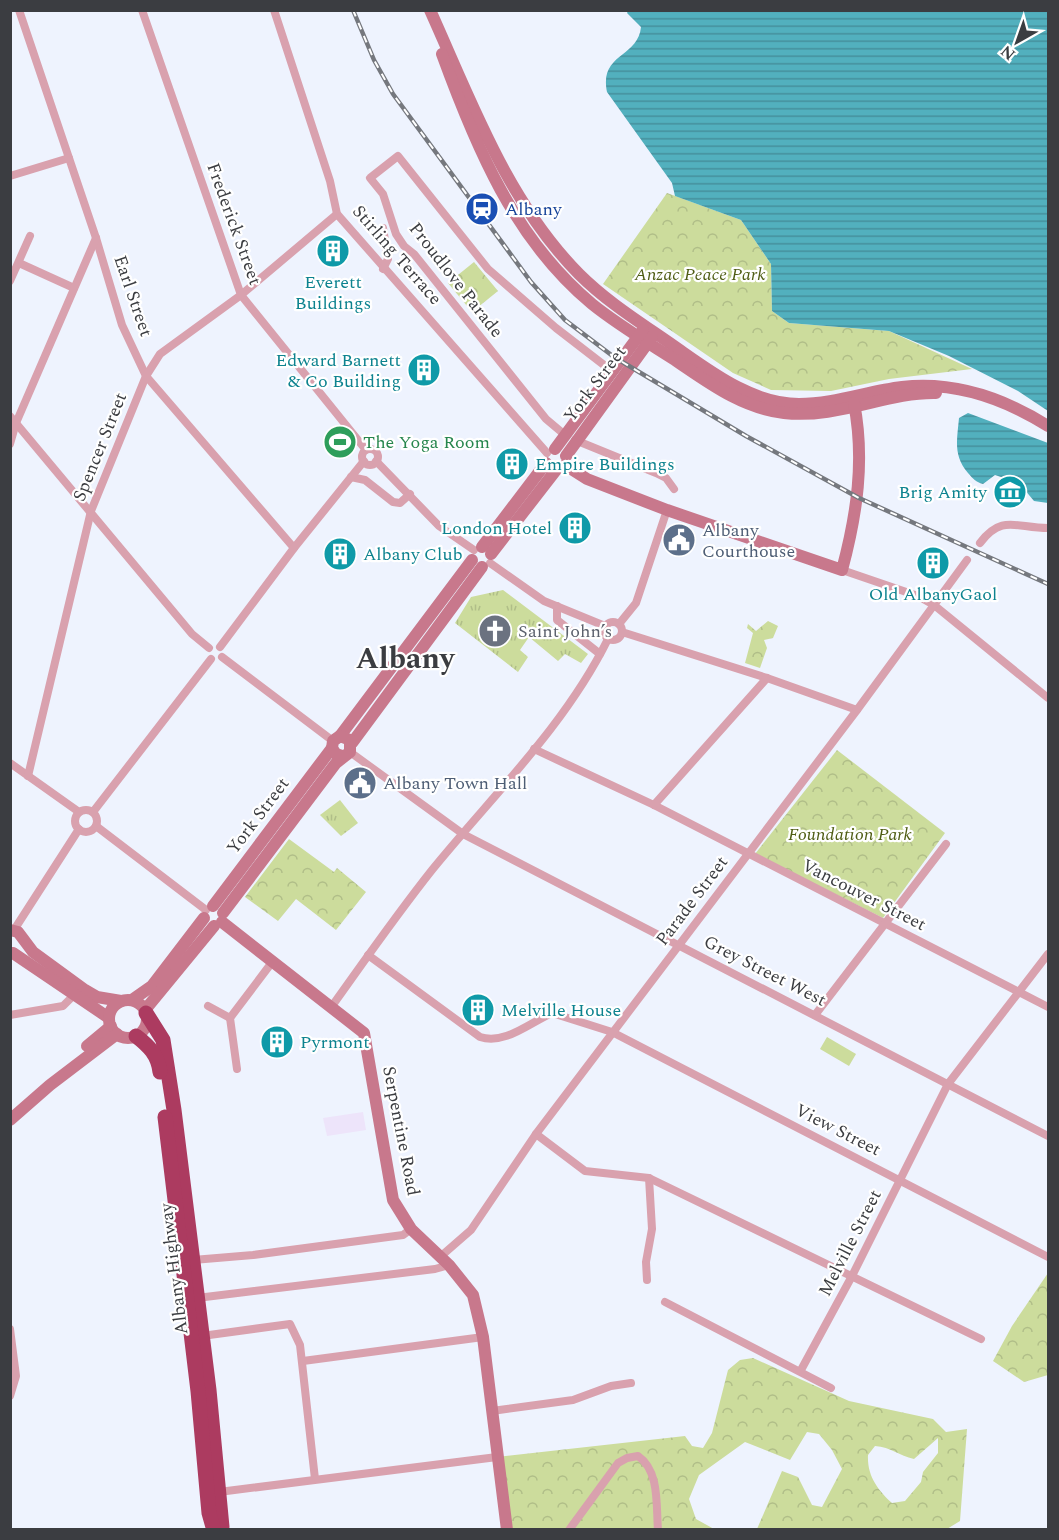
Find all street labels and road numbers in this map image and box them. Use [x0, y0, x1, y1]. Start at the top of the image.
street label: Frederick Street [199, 159, 269, 289]
street label: Stirling Terrace [346, 199, 448, 311]
street label: Proudlove Parade [402, 217, 510, 343]
street label: Earl Street [106, 252, 160, 340]
street label: York Street [557, 340, 633, 428]
street label: Spencer Street [66, 389, 134, 505]
street label: York Street [220, 772, 296, 860]
street label: Parade Street [649, 850, 735, 952]
street label: Vancouver Street [797, 852, 931, 938]
street label: Grey Street West [699, 928, 831, 1014]
street label: Serpentine Road [375, 1064, 427, 1198]
street label: View Street [790, 1097, 886, 1163]
street label: Melville Street [812, 1185, 888, 1301]
street label: Albany Highway [152, 1200, 195, 1336]

